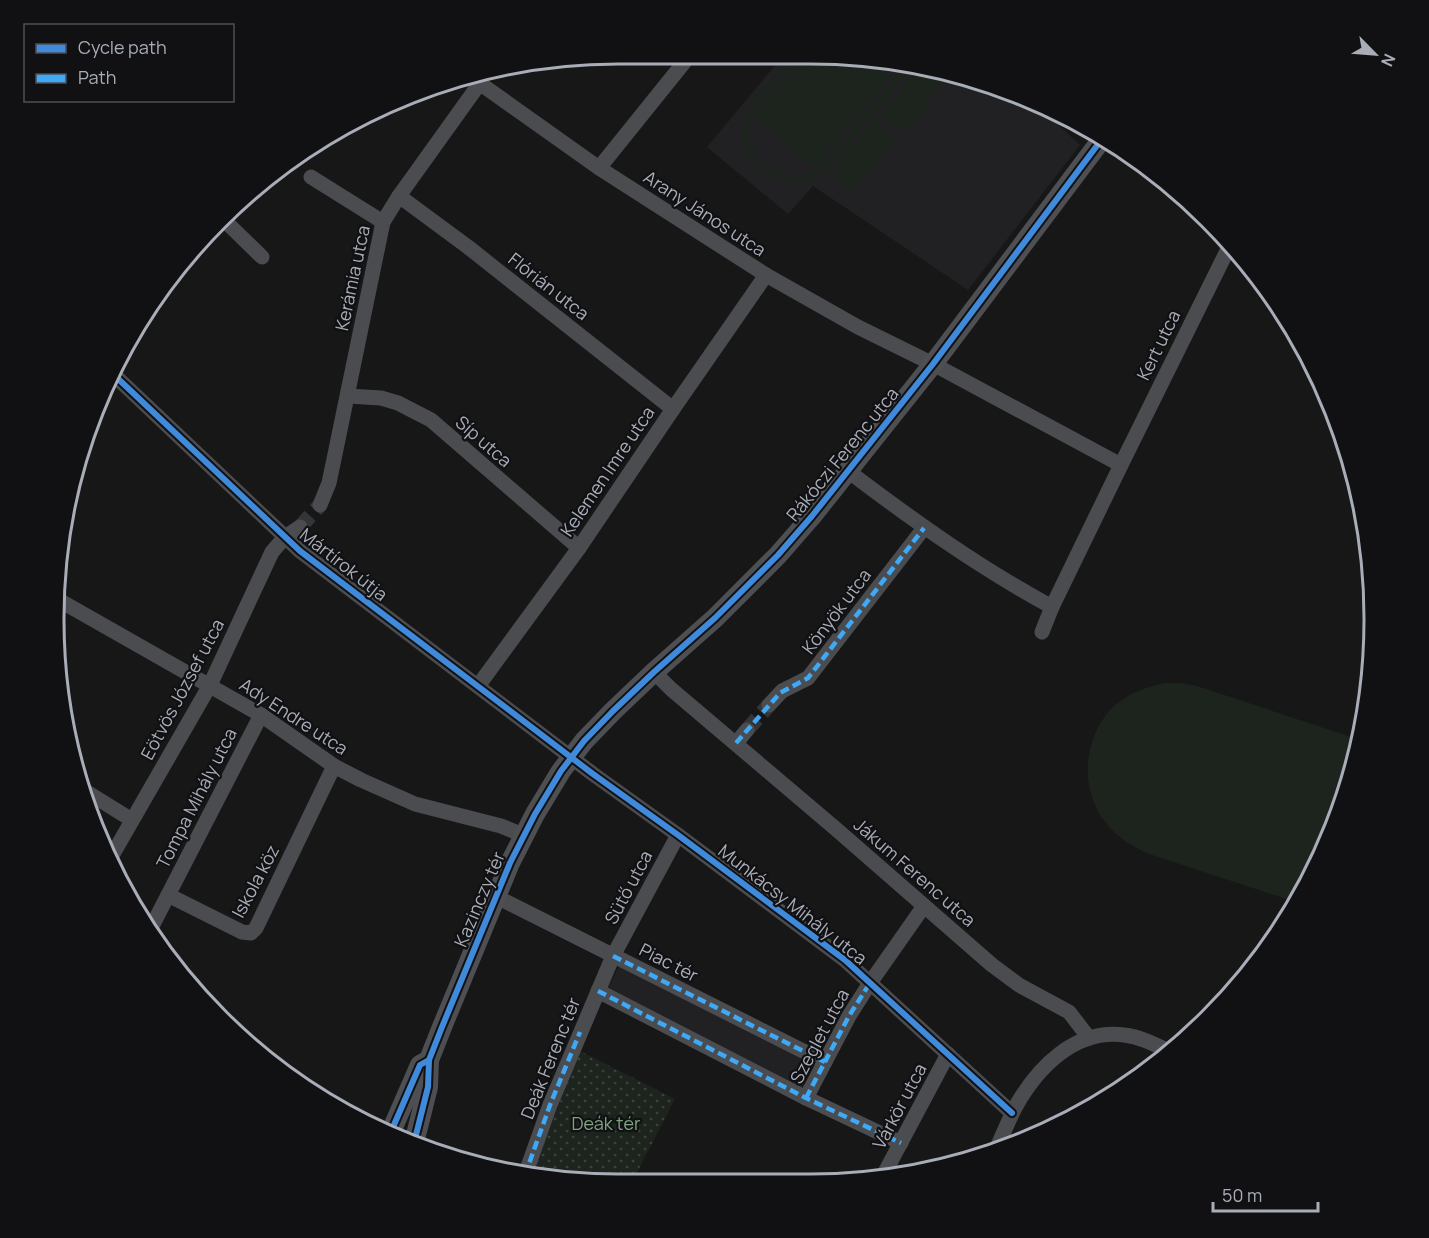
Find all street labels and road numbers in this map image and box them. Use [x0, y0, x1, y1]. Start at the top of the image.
street label: Arany János utca [639, 165, 771, 261]
street label: Kerámia utca [329, 223, 375, 333]
street label: Flórián utca [504, 247, 594, 325]
street label: Kert utca [1131, 306, 1185, 384]
street label: Rákóczi Ferenc utca [781, 382, 903, 526]
street label: Kelemen Imre utca [555, 401, 659, 541]
street label: Síp utca [451, 410, 517, 472]
street label: Mártírok útja [295, 522, 393, 606]
street label: Könyök utca [796, 564, 876, 658]
street label: Eötvös József utca [135, 614, 229, 764]
street label: Ady Endre utca [235, 672, 353, 760]
street label: Tompa Mihály utca [150, 724, 242, 872]
street label: Jákum Ferenc utca [849, 812, 981, 932]
street label: Munkácsy Mihály utca [714, 838, 872, 970]
street label: Iskola köz [226, 840, 284, 922]
street label: Sütő utca [599, 846, 657, 928]
street label: Kazinczy tér [448, 847, 510, 950]
street label: Piac tér [636, 937, 703, 987]
street label: Szeglet utca [784, 984, 854, 1088]
street label: Deák Ferenc tér [515, 993, 586, 1122]
street label: Várkör utca [866, 1059, 932, 1153]

